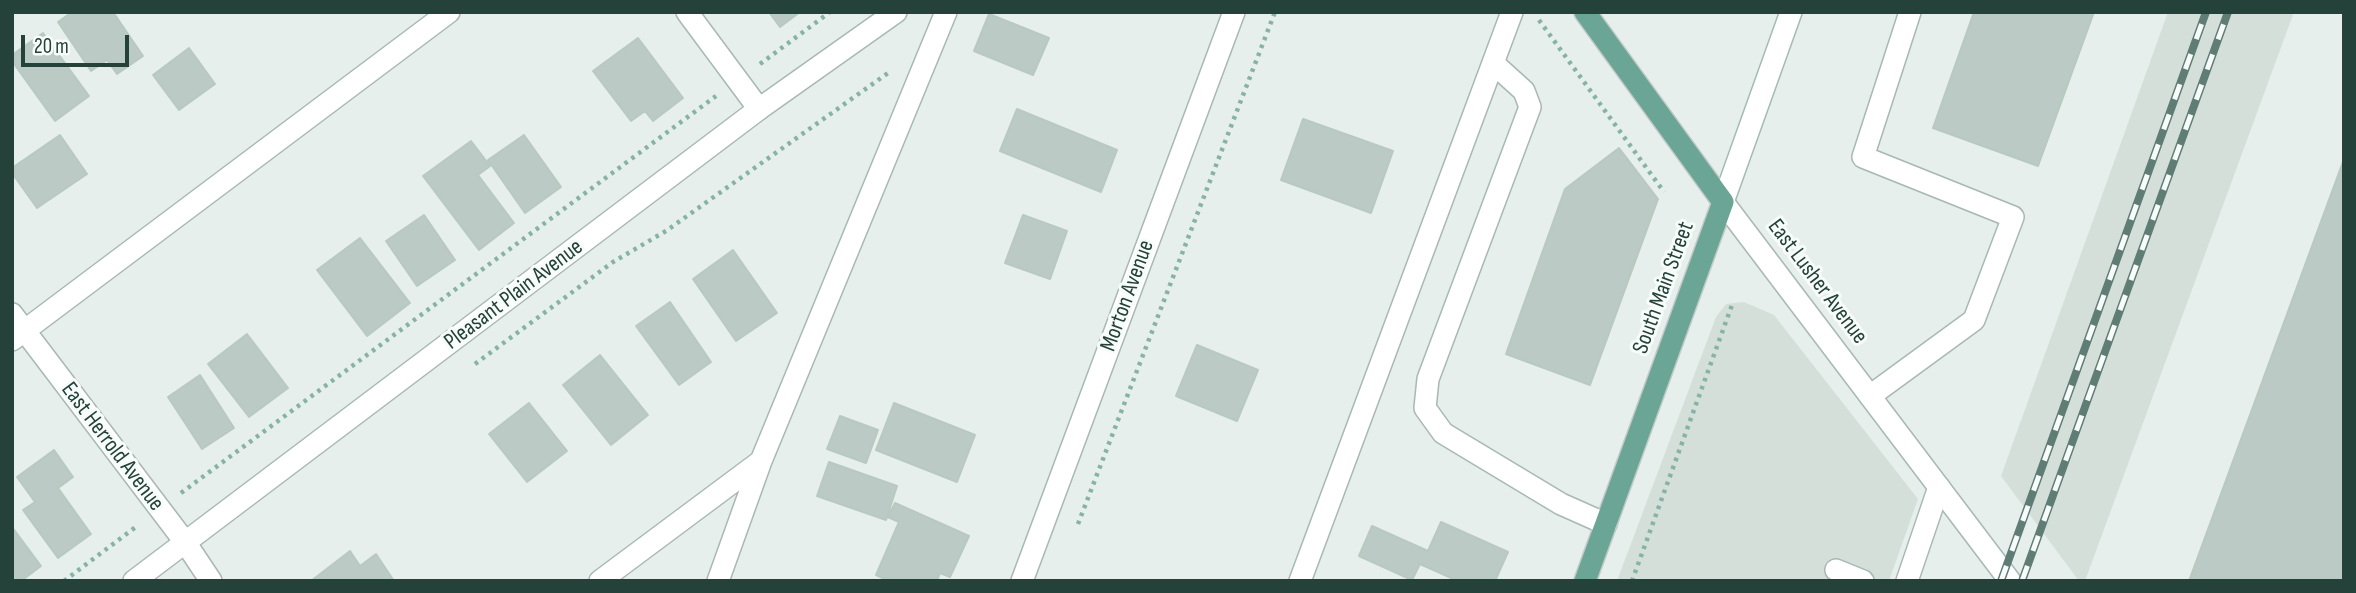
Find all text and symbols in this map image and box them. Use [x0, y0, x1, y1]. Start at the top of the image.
scale bar [24, 21, 133, 65]
text: 20 m [34, 34, 69, 59]
street label: East Lusher Avenue [1761, 214, 1873, 350]
street label: South Main Street [1627, 218, 1701, 358]
street label: Pleasant Plain Avenue [439, 234, 589, 356]
street label: Morton Avenue [1095, 237, 1161, 355]
street label: East Herrold Avenue [55, 377, 169, 517]

